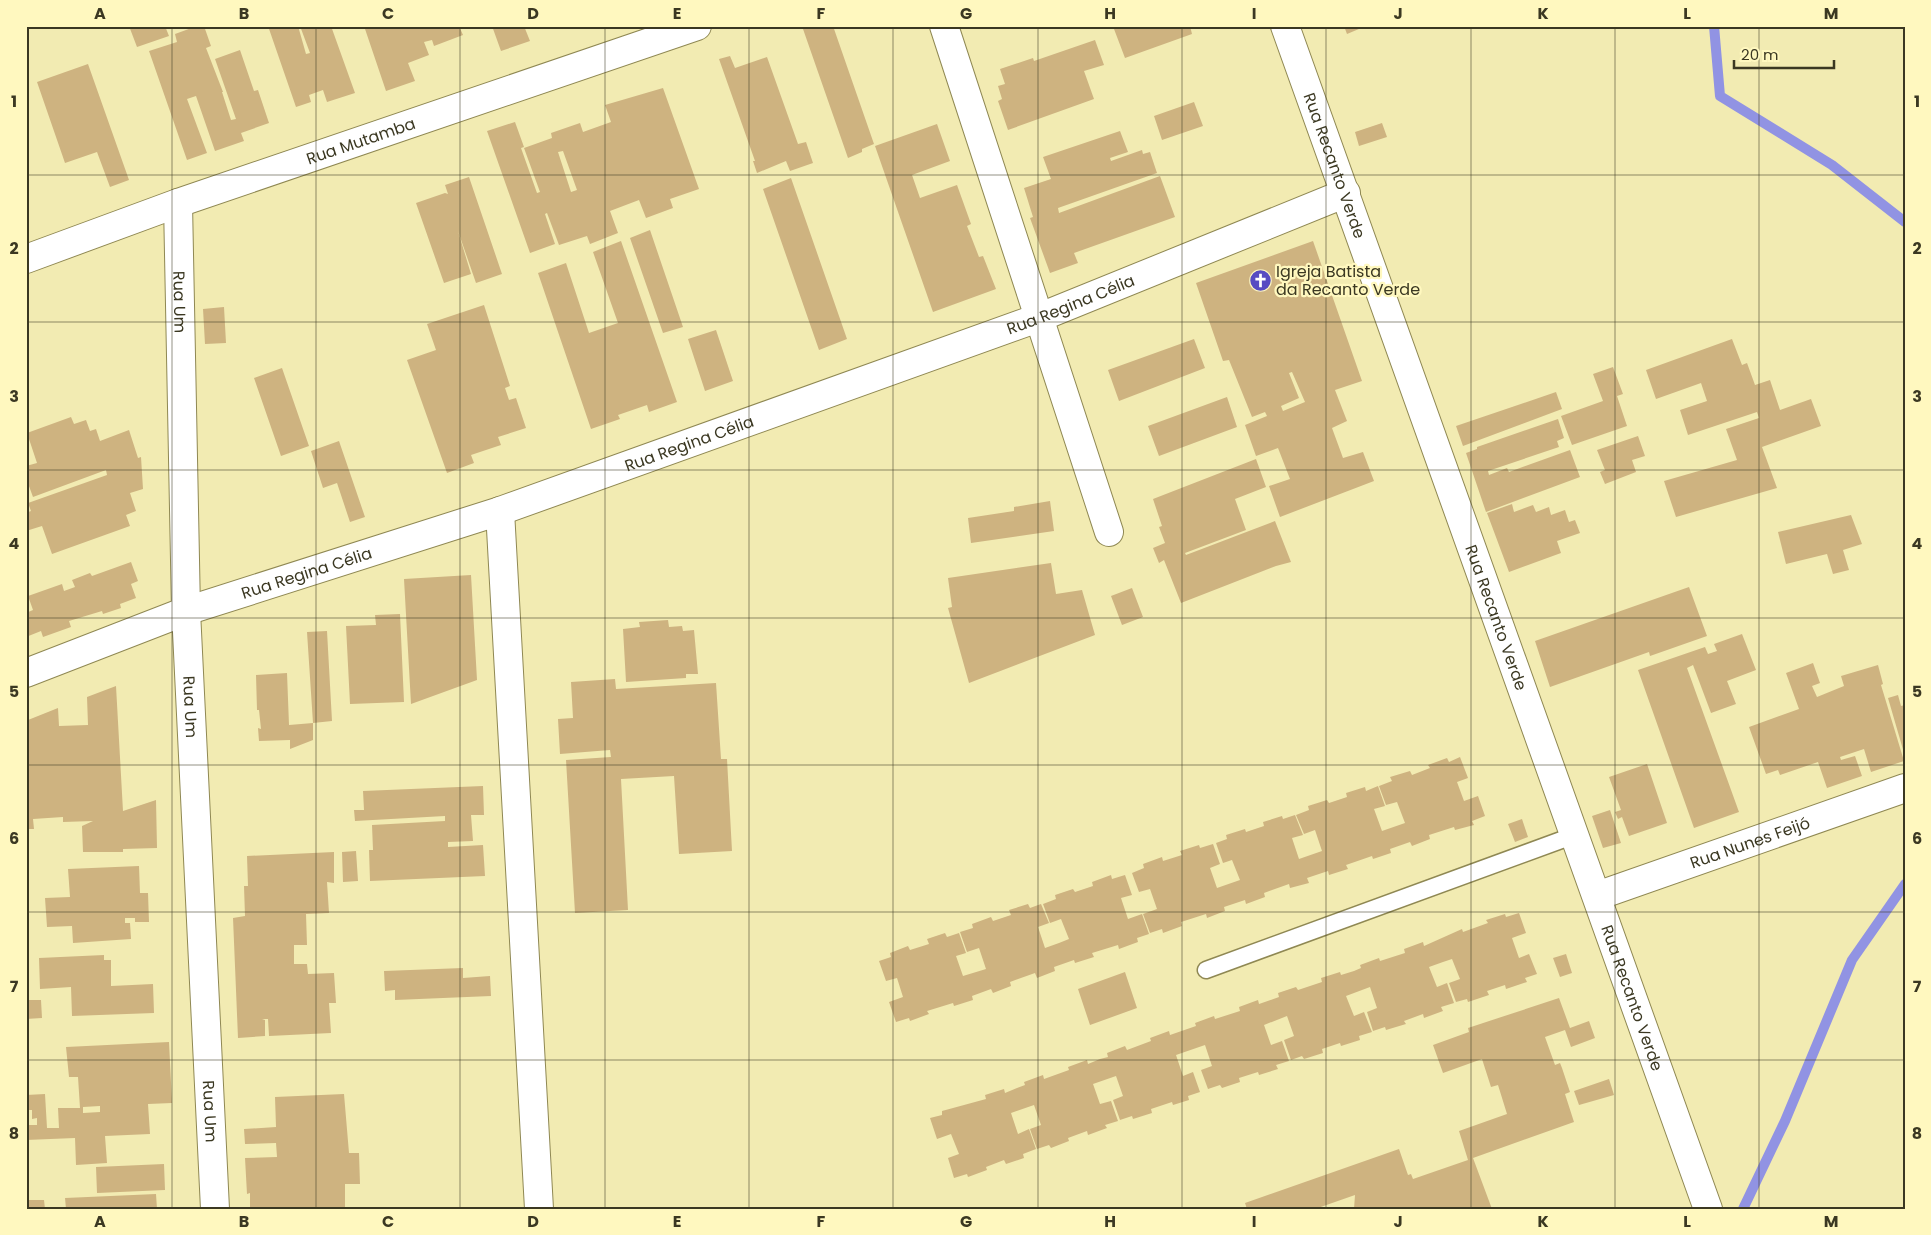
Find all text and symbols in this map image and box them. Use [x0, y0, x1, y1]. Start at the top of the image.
text: A [94, 2, 106, 25]
text: B [239, 2, 249, 25]
text: C [382, 2, 394, 25]
text: D [527, 2, 539, 25]
text: E [673, 2, 681, 25]
text: F [817, 2, 826, 25]
text: G [960, 2, 972, 25]
text: H [1104, 2, 1116, 25]
text: I [1252, 2, 1256, 25]
text: J [1393, 2, 1403, 25]
text: K [1537, 2, 1549, 25]
text: L [1683, 2, 1691, 25]
text: M [1824, 2, 1838, 25]
scale bar [1734, 38, 1834, 70]
text: 20 m [1741, 44, 1779, 65]
street label: Rua Recanto Verde [1298, 89, 1372, 242]
text: 1 [11, 90, 17, 113]
text: 1 [1914, 90, 1920, 113]
street label: Rua Mutamba [303, 111, 418, 170]
text: 2 [9, 237, 19, 260]
text: 2 [1912, 237, 1922, 260]
place label: Igreja Batista da Recanto Verde [1276, 260, 1420, 301]
church icon: Igreja Batista da Recanto Verde [1248, 268, 1272, 292]
street label: Rua Regina Célia [1003, 269, 1138, 340]
street label: Rua Um [168, 271, 192, 333]
text: 3 [9, 385, 19, 408]
text: 3 [1912, 385, 1922, 408]
street label: Rua Regina Célia [621, 409, 757, 477]
text: 4 [9, 532, 20, 555]
text: 4 [1912, 532, 1923, 555]
street label: Rua Regina Célia [238, 541, 375, 604]
street label: Rua Recanto Verde [1460, 541, 1533, 693]
street label: Rua Um [178, 675, 204, 739]
text: 5 [9, 680, 19, 703]
text: 5 [1912, 680, 1922, 703]
street label: Rua Nunes Feijó [1687, 811, 1813, 874]
text: 6 [9, 827, 19, 850]
text: 6 [1912, 827, 1922, 850]
street label: Rua Recanto Verde [1596, 922, 1669, 1074]
text: 7 [10, 975, 19, 998]
text: 7 [1913, 975, 1922, 998]
street label: Rua Um [197, 1080, 223, 1143]
text: 8 [9, 1122, 19, 1145]
text: 8 [1912, 1122, 1922, 1145]
text: A [94, 1210, 106, 1233]
text: B [239, 1210, 249, 1233]
text: C [382, 1210, 394, 1233]
text: D [527, 1210, 539, 1233]
text: E [673, 1210, 681, 1233]
text: F [817, 1210, 826, 1233]
text: G [960, 1210, 972, 1233]
text: H [1104, 1210, 1116, 1233]
text: I [1252, 1210, 1256, 1233]
text: J [1393, 1210, 1403, 1233]
text: K [1537, 1210, 1549, 1233]
text: L [1683, 1210, 1691, 1233]
text: M [1824, 1210, 1838, 1233]

